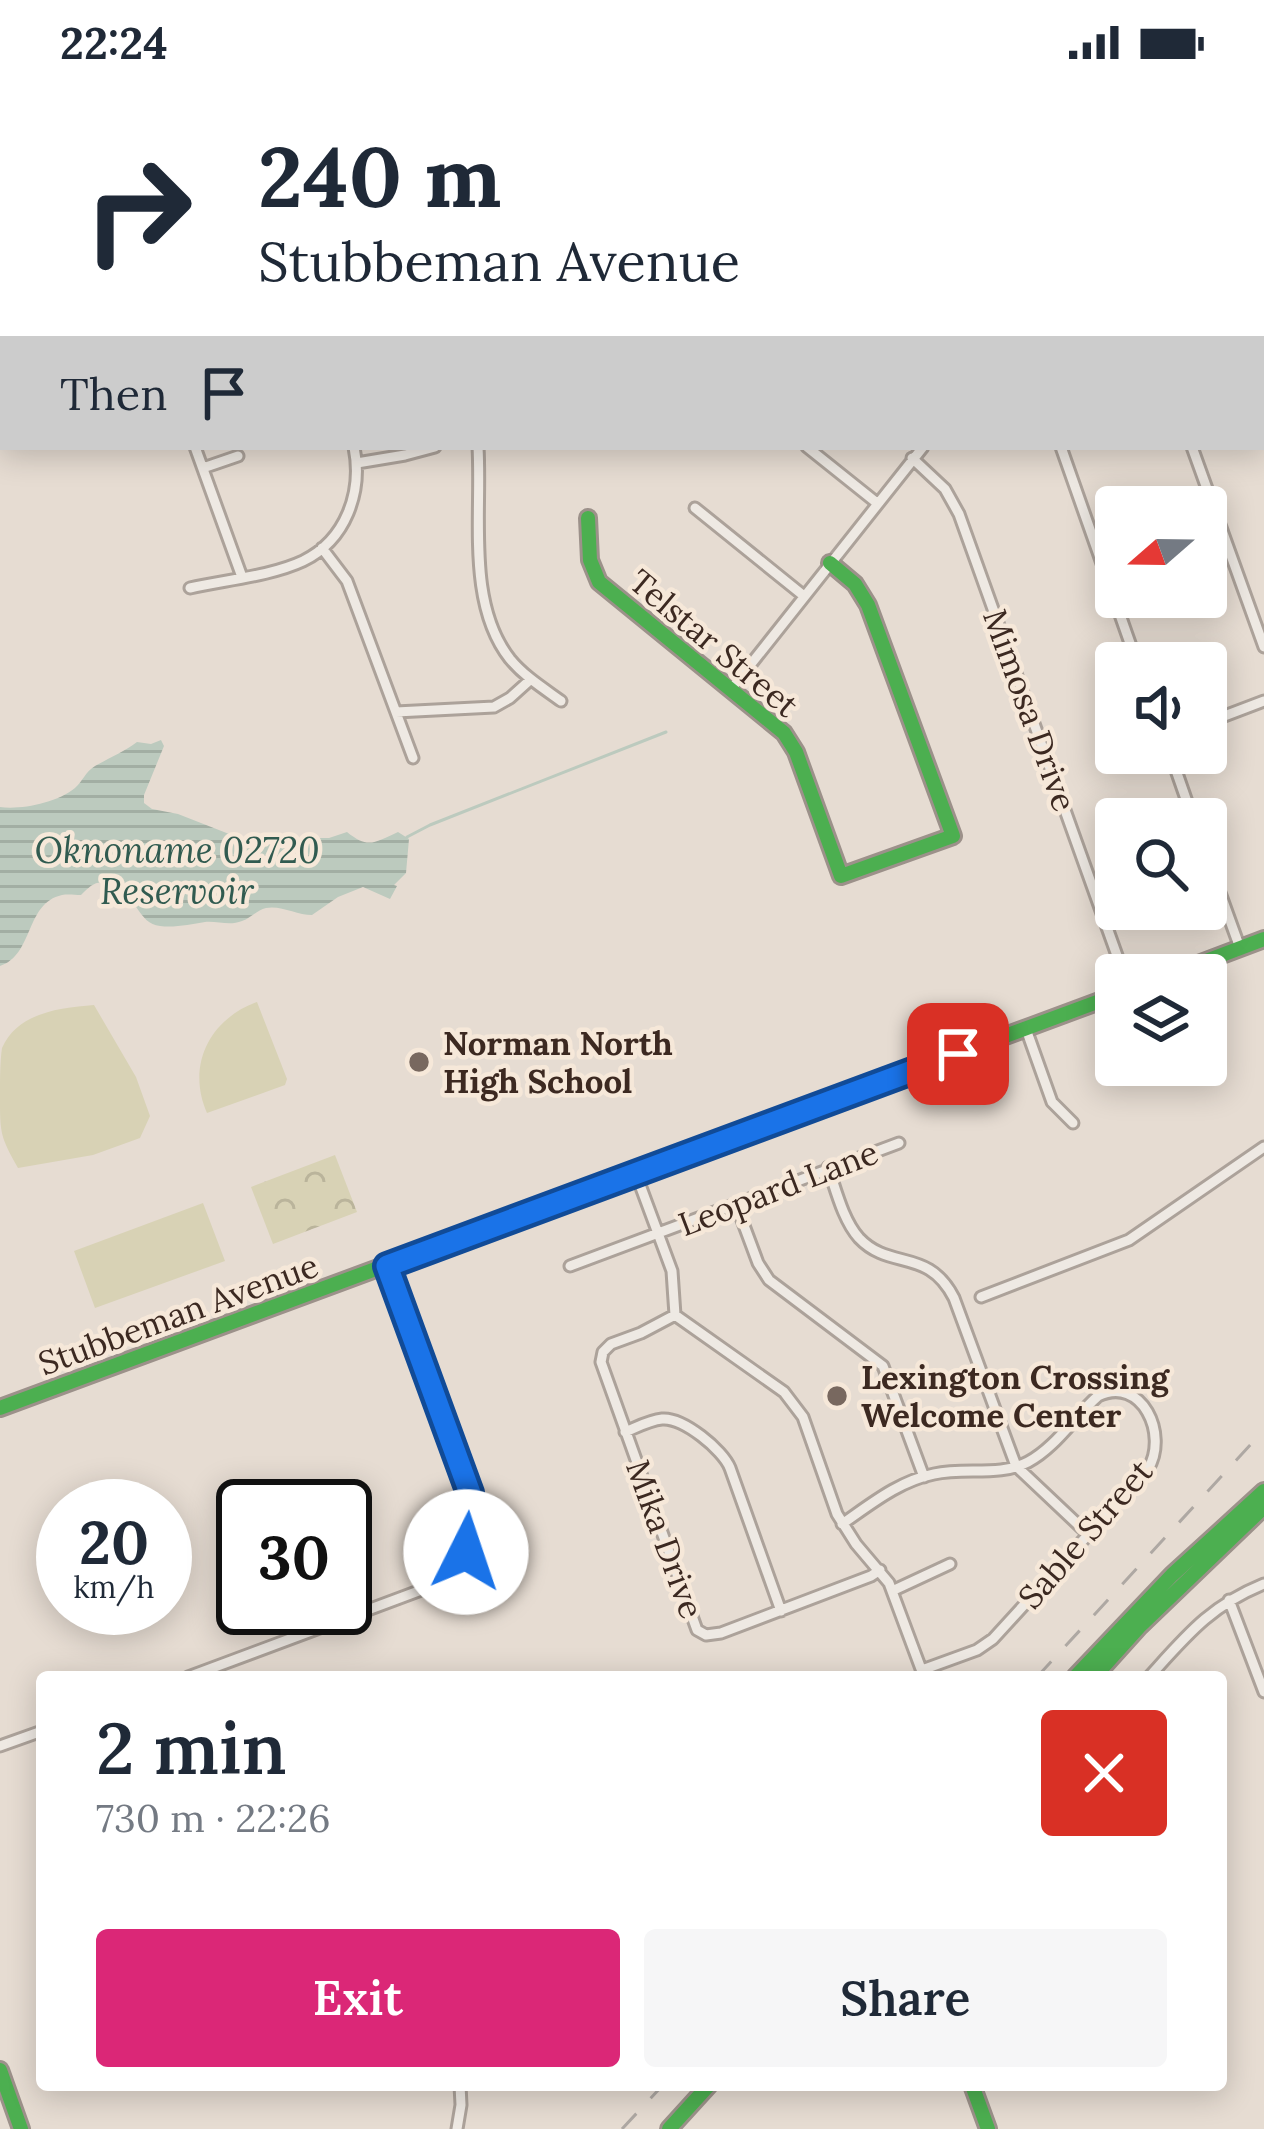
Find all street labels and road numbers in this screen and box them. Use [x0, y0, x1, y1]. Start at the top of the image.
street label: Telstar Street [621, 560, 807, 726]
street label: Mimosa Drive [974, 603, 1086, 817]
street label: Leopard Lane [672, 1131, 884, 1245]
street label: Stubbeman Avenue [32, 1244, 324, 1384]
street label: Sable Street [1009, 1451, 1161, 1617]
street label: Mika Drive [617, 1454, 713, 1624]

